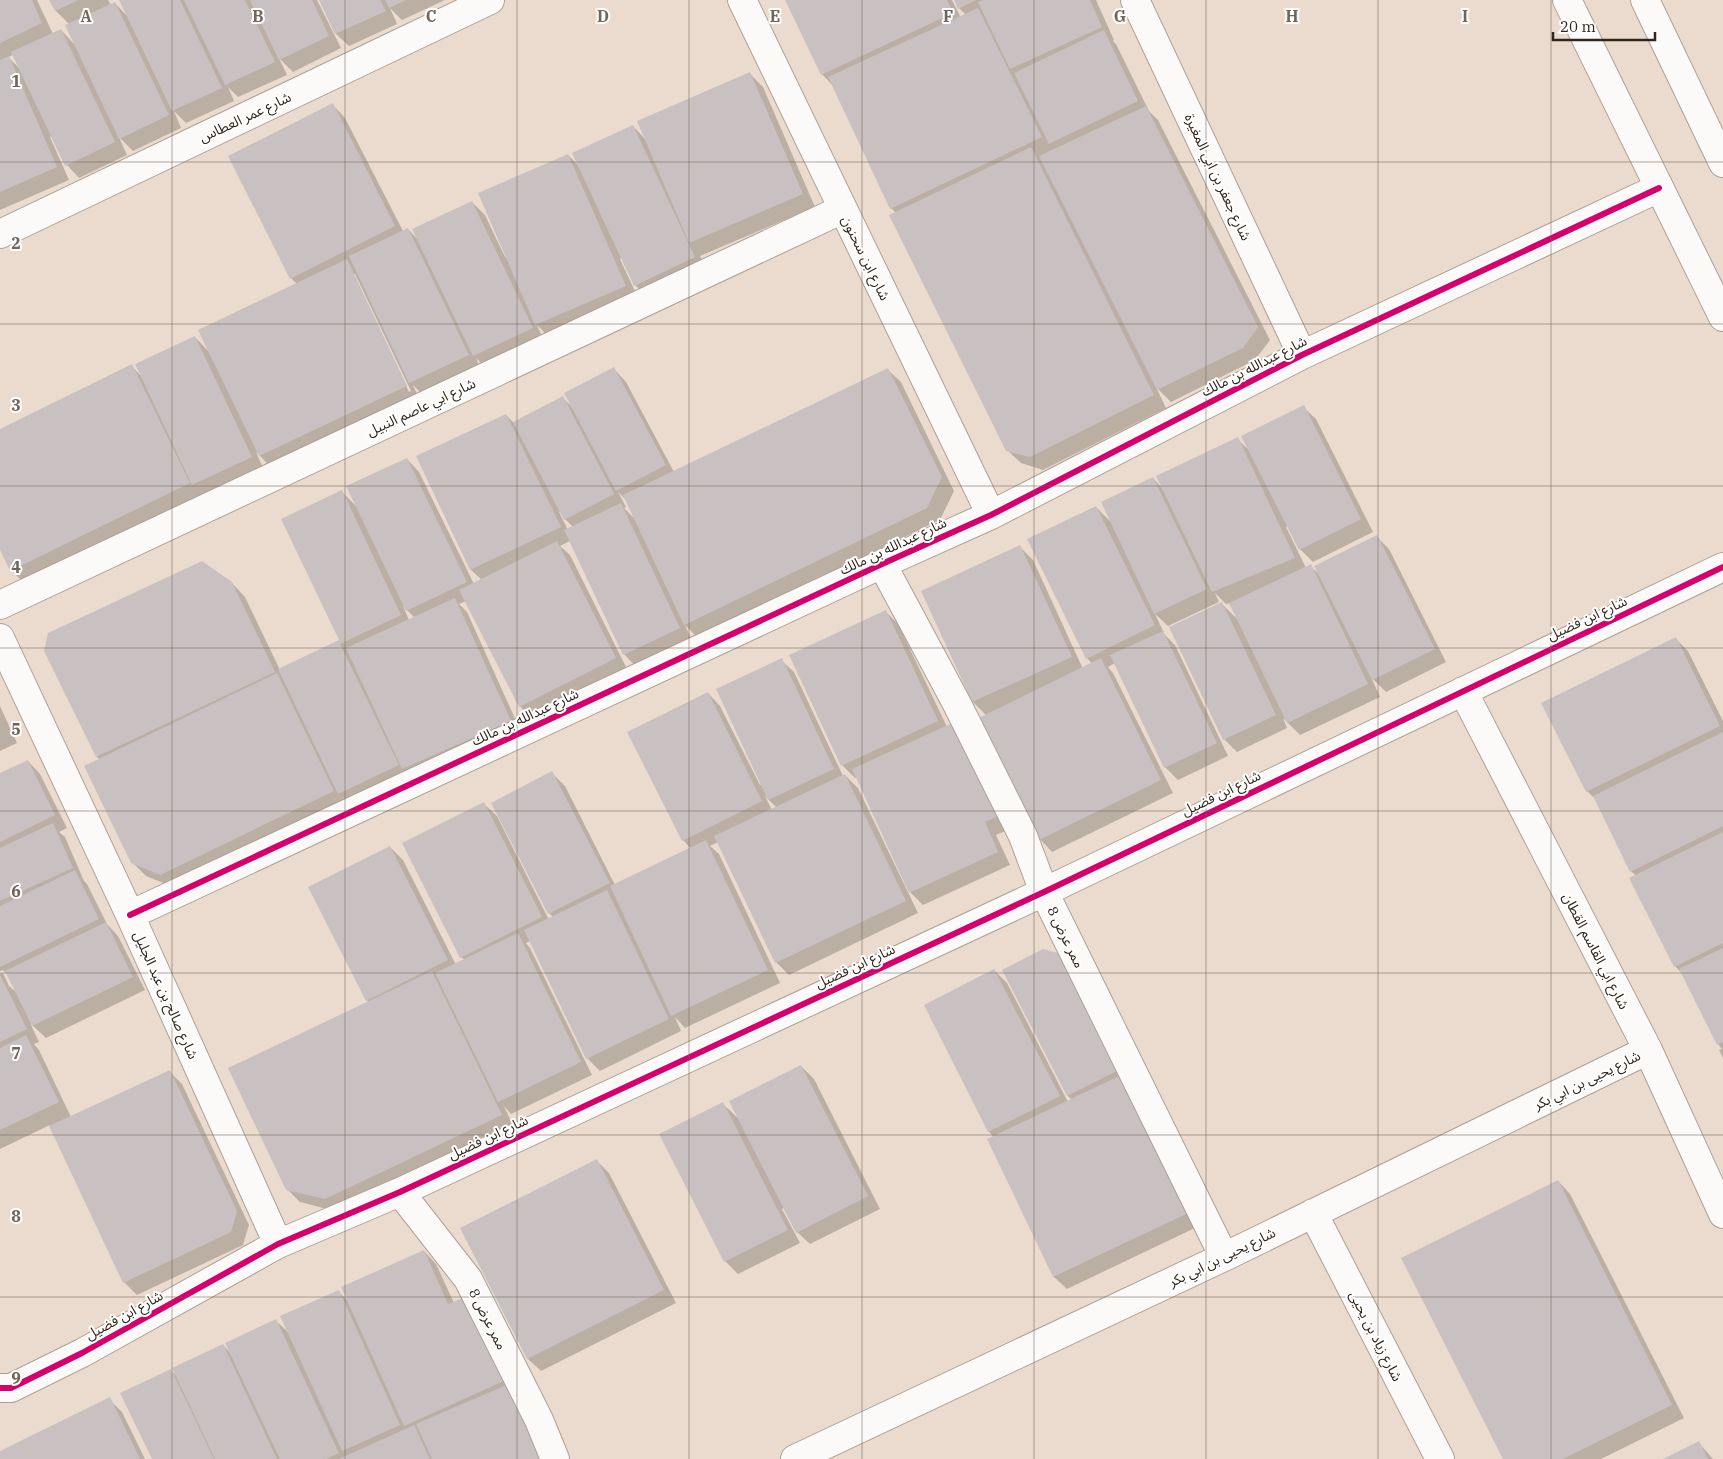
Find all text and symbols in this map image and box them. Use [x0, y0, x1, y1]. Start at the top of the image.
text: A [80, 6, 92, 26]
text: B [252, 6, 264, 26]
text: C [426, 6, 436, 26]
text: D [597, 6, 609, 26]
text: E [770, 6, 780, 26]
text: F [943, 6, 953, 26]
text: G [1114, 6, 1126, 26]
text: H [1286, 6, 1299, 26]
text: I [1462, 6, 1468, 26]
scale bar [1553, 10, 1656, 42]
text: 20 m [1560, 17, 1596, 36]
text: 1 [11, 71, 21, 91]
street label: شارع عمر العطاس [196, 88, 295, 148]
street label: شارع جعفر بن ابي المغيرة [1179, 111, 1255, 244]
street label: شارع ابن سحنون [836, 213, 894, 304]
text: 2 [11, 233, 21, 253]
street label: شارع عبدالله بن مالك [1198, 332, 1311, 402]
street label: شارع ابي عاصم النبيل [364, 374, 479, 442]
text: 3 [11, 395, 21, 415]
street label: شارع عبدالله بن مالك [837, 513, 950, 581]
text: 4 [11, 557, 21, 577]
street label: شارع ابن فضيل [1544, 592, 1631, 646]
street label: شارع عبدالله بن مالك [469, 684, 582, 752]
text: 5 [11, 719, 21, 739]
street label: شارع ابن فضيل [1178, 766, 1265, 822]
text: 6 [11, 881, 21, 901]
street label: شارع ابي القاسم القطان [1557, 890, 1633, 1013]
street label: ممر عرض 8 [1043, 903, 1089, 971]
street label: شارع صالح بن عبد الجليل [128, 928, 202, 1063]
street label: شارع ابن فضيل [812, 940, 899, 994]
text: 7 [11, 1043, 21, 1063]
street label: شارع يحيى بن ابي بكر [1530, 1046, 1644, 1116]
street label: شارع ابن فضيل [445, 1111, 532, 1165]
text: 8 [11, 1206, 21, 1226]
street label: شارع يحيى بن ابي بكر [1165, 1223, 1279, 1293]
street label: ممر عرض 8 [465, 1285, 511, 1353]
street label: شارع ابن فضيل [82, 1286, 167, 1345]
street label: شارع زياد بن يحيى [1344, 1288, 1407, 1385]
text: 9 [11, 1368, 21, 1388]

